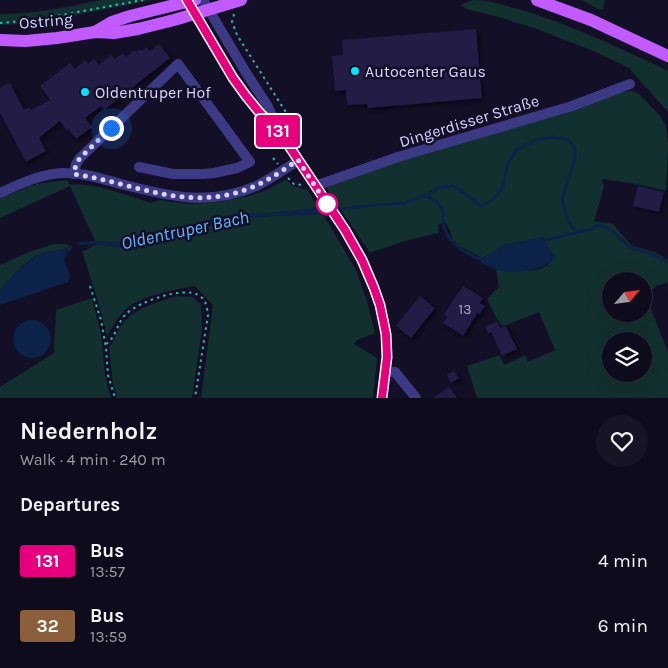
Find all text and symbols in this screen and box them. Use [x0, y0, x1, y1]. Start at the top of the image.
street label: Ostring [18, 9, 74, 33]
place label: Autocenter Gaus [365, 62, 486, 81]
marker: Autocenter Gaus [349, 65, 361, 77]
place label: Oldentruper Hof [95, 83, 211, 102]
marker: Oldentruper Hof [79, 86, 91, 98]
street label: Dingerdisser Straße [397, 91, 541, 151]
line badge: 131 [249, 115, 307, 147]
your location [99, 116, 124, 141]
text: 131 [266, 120, 290, 142]
unlabelled marker [316, 193, 338, 215]
water label: Oldentruper Bach [119, 206, 251, 254]
north arrow [602, 272, 652, 322]
map controls [602, 272, 652, 382]
house number: 13 [459, 301, 471, 318]
button: layers [602, 332, 652, 382]
button: heart [596, 415, 648, 467]
text: Niedernholz [20, 417, 157, 445]
text: Walk · 4 min · 240 m [20, 450, 166, 469]
text: Departures [20, 494, 120, 516]
text: Bus [90, 540, 124, 562]
text: 131 [35, 550, 60, 572]
text: 4 min [598, 550, 648, 572]
text: 13:57 [90, 562, 125, 581]
text: Bus [90, 605, 124, 627]
text: 32 [36, 615, 59, 637]
text: 6 min [598, 615, 648, 637]
text: 13:59 [90, 627, 127, 646]

